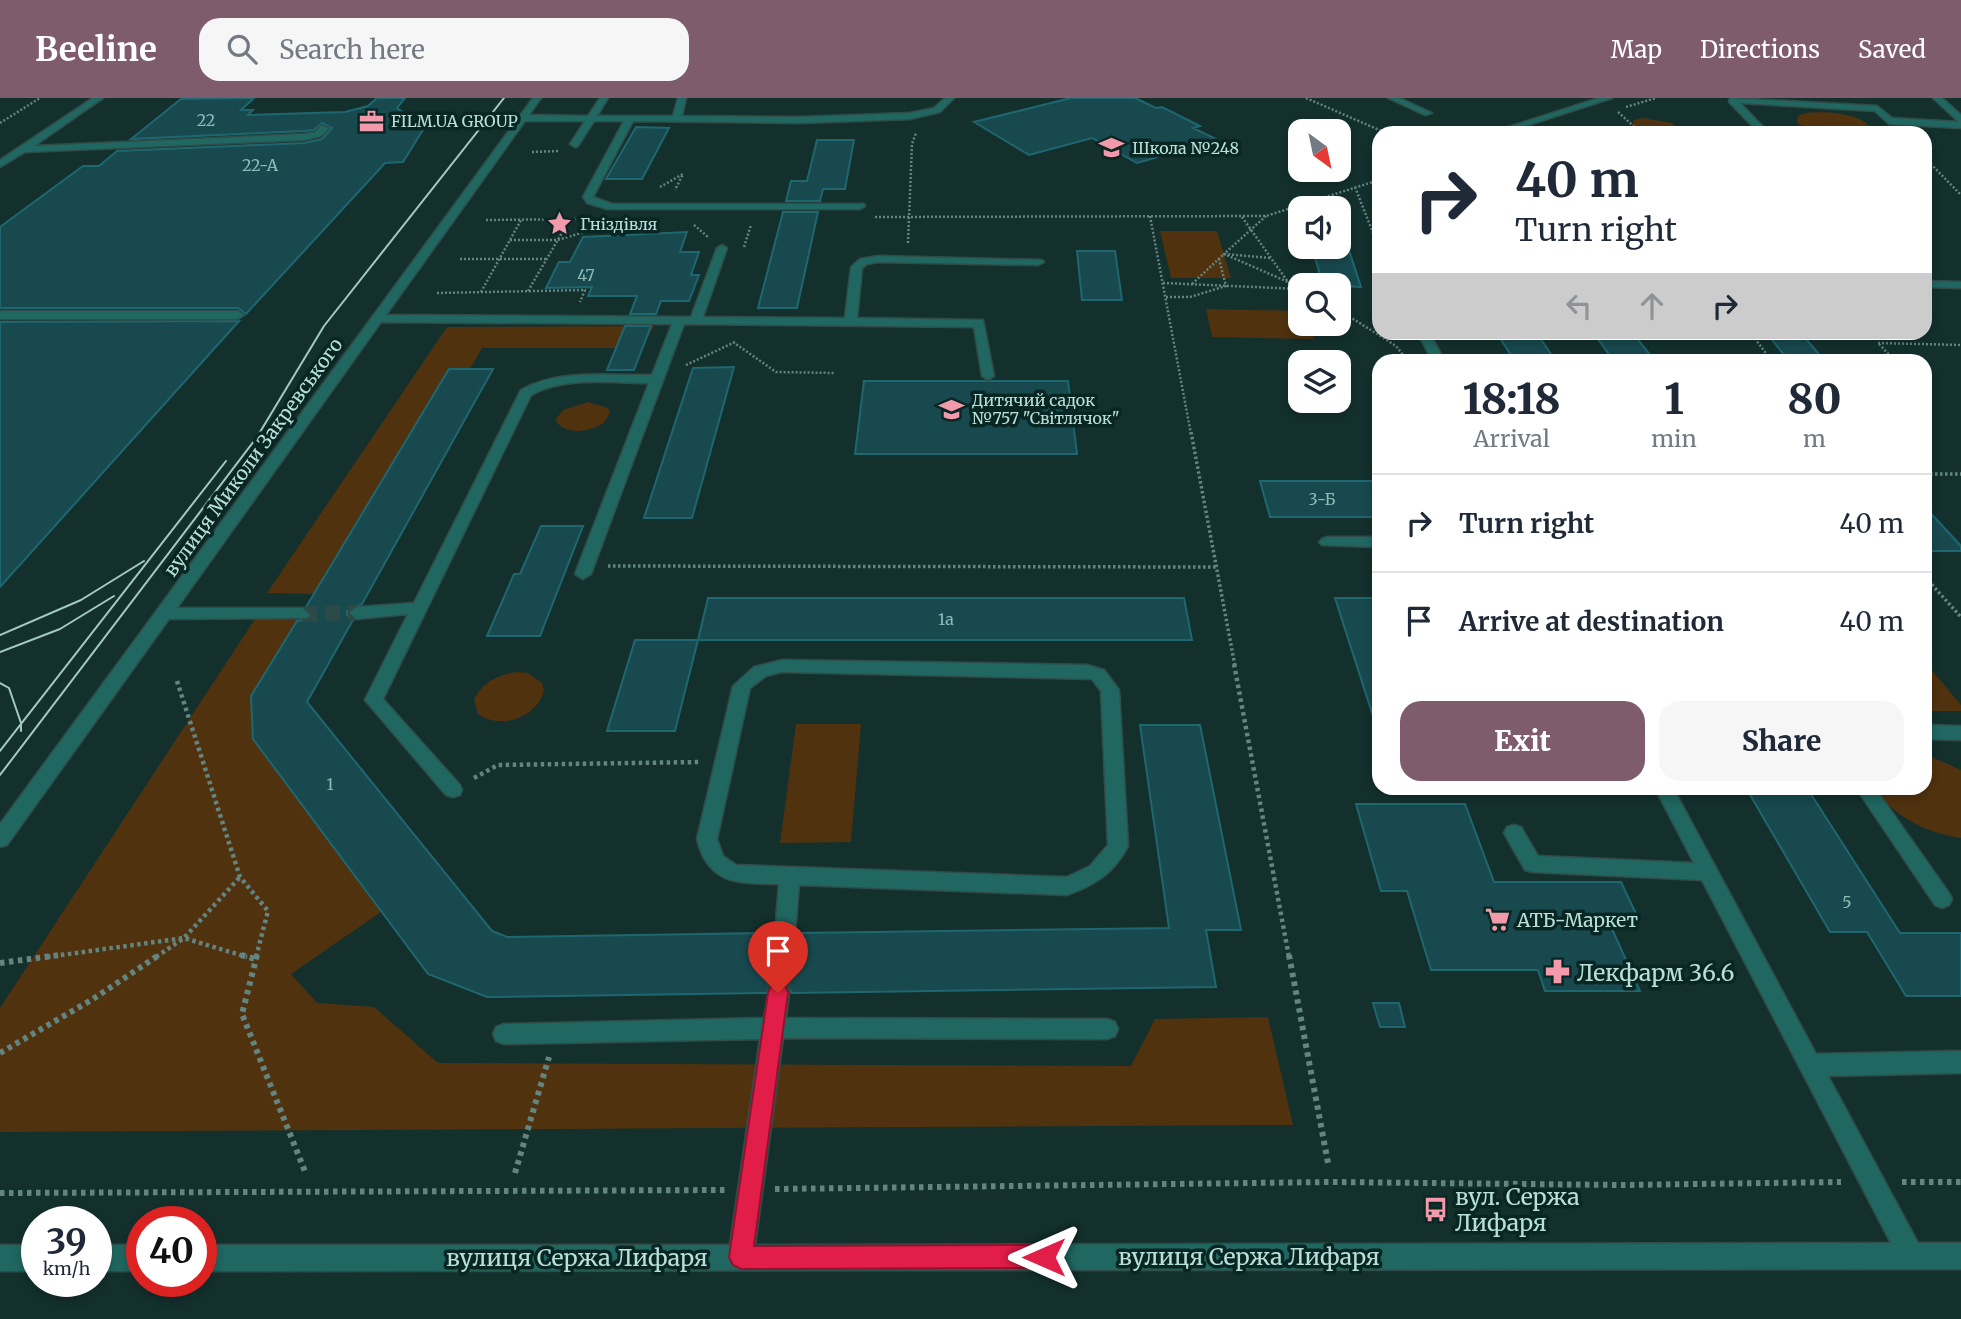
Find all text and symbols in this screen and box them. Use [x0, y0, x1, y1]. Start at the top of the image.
search box [199, 18, 689, 81]
text: Beeline [35, 29, 157, 70]
icon: search [223, 30, 261, 68]
text: Search here [279, 33, 425, 66]
text: Map [1611, 34, 1662, 65]
text: Directions [1700, 34, 1820, 65]
text: Saved [1858, 34, 1926, 65]
office icon: FILM.UA GROUP [357, 107, 385, 135]
house number: 22 [197, 110, 215, 130]
place label: FILM.UA GROUP [391, 111, 518, 131]
north arrow [1288, 119, 1351, 182]
map controls [1288, 119, 1351, 413]
school or university icon: Школа №248 [1098, 134, 1126, 162]
place label: Школа №248 [1132, 138, 1239, 158]
text: 40 m [1515, 149, 1639, 210]
icon: right [1400, 154, 1491, 245]
house number: 22-А [242, 155, 279, 175]
button: sound [1288, 196, 1351, 259]
place icon: Гніздівля [546, 210, 574, 238]
text: Turn right [1515, 210, 1677, 250]
place label: Гніздівля [580, 214, 657, 234]
house number: 47 [577, 265, 595, 285]
button: search [1288, 273, 1351, 336]
icon: left [1560, 287, 1598, 325]
icon: ahead [1633, 287, 1671, 325]
icon: right [1706, 287, 1744, 325]
street label: вулиця Миколи Закревського [158, 333, 348, 581]
button: layers [1288, 350, 1351, 413]
text: 18:18 [1463, 373, 1561, 425]
text: 1 [1664, 373, 1684, 425]
text: 80 [1787, 373, 1841, 425]
place label: Дитячий садок №757 "Світлячок" [972, 390, 1120, 428]
school or university icon: Дитячий садок №757 "Світлячок" [938, 395, 966, 423]
text: Arrival [1473, 424, 1550, 453]
text: min [1651, 424, 1697, 453]
text: m [1803, 424, 1826, 453]
house number: 3-Б [1308, 489, 1336, 509]
icon: right [1400, 504, 1438, 542]
text: Turn right [1459, 507, 1594, 540]
text: 40 m [1840, 507, 1904, 540]
icon: arrive [1400, 602, 1438, 640]
text: Arrive at destination [1459, 605, 1724, 638]
text: 40 m [1840, 605, 1904, 638]
house number: 1а [938, 609, 954, 629]
button: Exit [1400, 701, 1645, 781]
button: Share [1659, 701, 1904, 781]
house number: 1 [326, 774, 334, 794]
house number: 5 [1842, 892, 1852, 912]
supermarket icon: АТБ-Маркет [1483, 906, 1511, 934]
place label: АТБ-Маркет [1516, 908, 1638, 932]
pin [748, 921, 808, 993]
icon: arrive [759, 932, 797, 970]
pharmacy icon: Лекфарм 36.6 [1543, 958, 1571, 986]
place label: Лекфарм 36.6 [1577, 958, 1735, 987]
place label: вул. Сержа Лифаря [1455, 1182, 1580, 1237]
bus stop icon: вул. Сержа Лифаря [1421, 1195, 1449, 1223]
speed limit sign: 40 [126, 1206, 217, 1297]
text: 39 [46, 1220, 87, 1264]
position arrow [1007, 1220, 1081, 1294]
street label: вулиця Сержа Лифаря [1118, 1242, 1380, 1271]
street label: вулиця Сержа Лифаря [446, 1243, 708, 1272]
text: km/h [43, 1257, 90, 1280]

